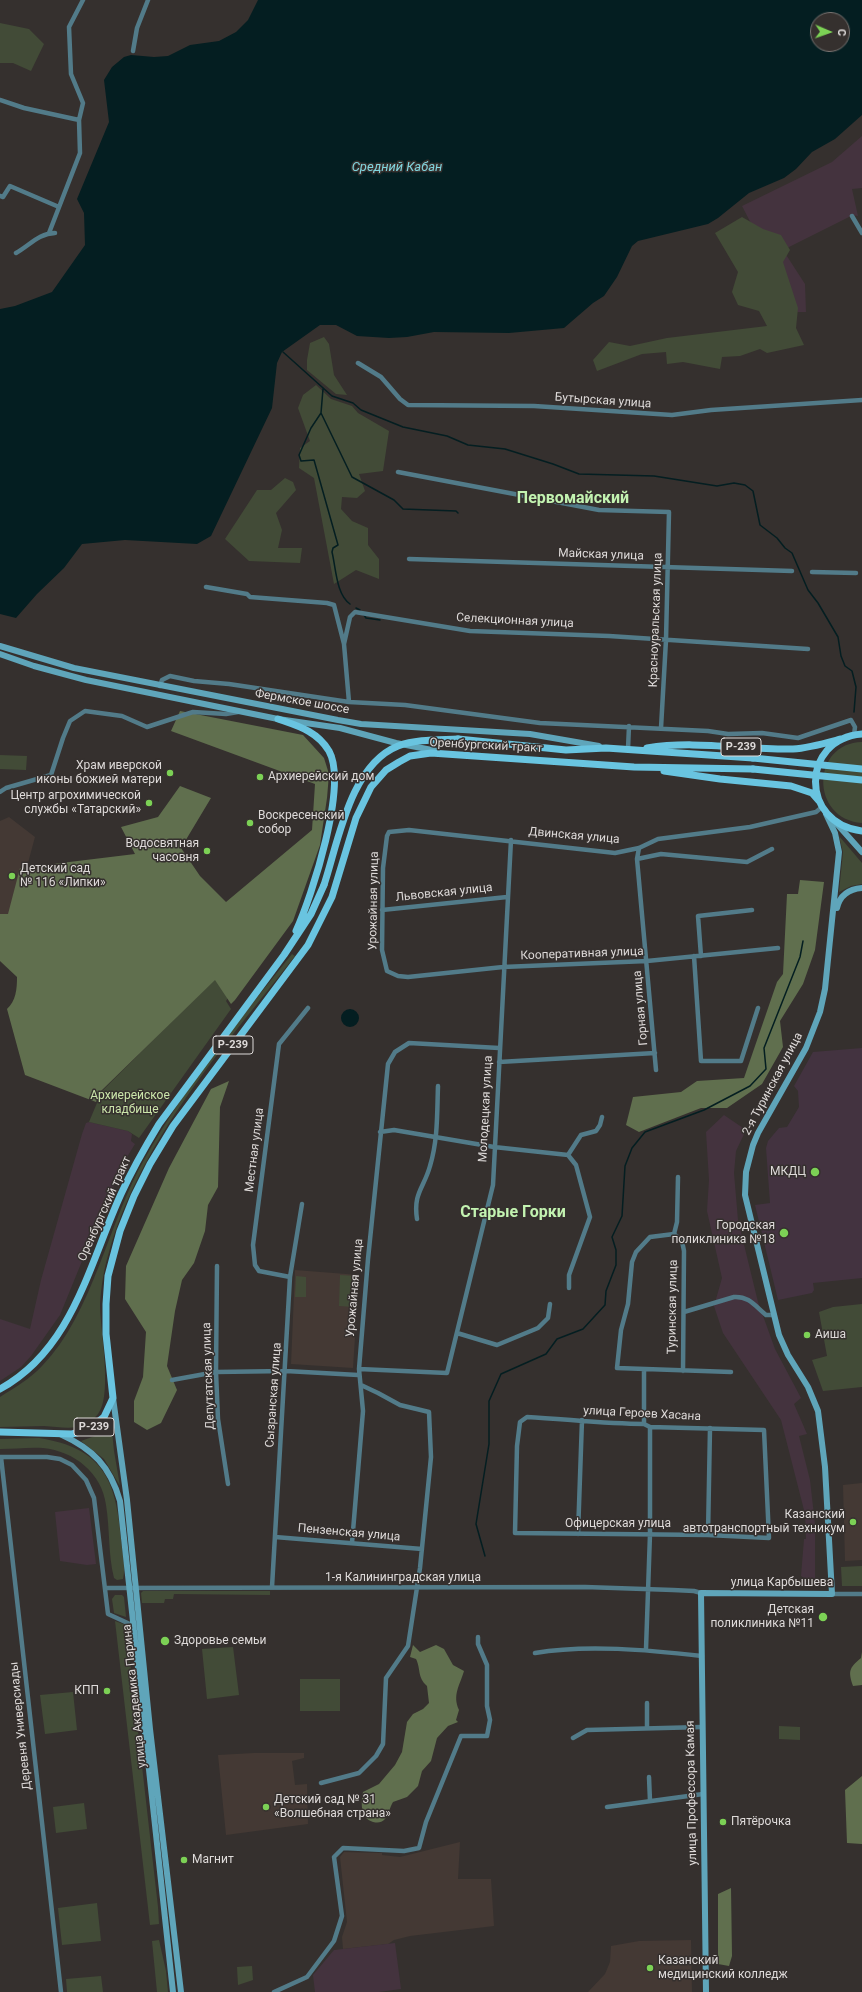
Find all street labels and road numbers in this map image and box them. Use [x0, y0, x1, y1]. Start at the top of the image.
street label: Бутырская улица [554, 390, 652, 412]
street label: Майская улица [558, 546, 644, 564]
street label: Красноуральская улица [646, 552, 666, 688]
street label: Селекционная улица [456, 611, 574, 631]
street label: Фермское шоссе [254, 687, 350, 717]
street label: Оренбургский тракт [429, 736, 543, 756]
road number: Р-239 [721, 738, 761, 756]
street label: Двинская улица [528, 825, 620, 847]
street label: Урожайная улица [366, 851, 382, 951]
street label: Львовская улица [395, 881, 493, 905]
street label: Кооперативная улица [520, 945, 644, 963]
street label: Горная улица [631, 970, 651, 1046]
street label: 2-я Туринская улица [740, 1030, 806, 1138]
road number: Р-239 [213, 1036, 253, 1054]
street label: Молодецкая улица [476, 1055, 496, 1163]
street label: Местная улица [243, 1107, 267, 1193]
street label: Оренбургский тракт [75, 1154, 135, 1264]
street label: Урожайная улица [344, 1238, 366, 1338]
street label: Туринская улица [665, 1259, 681, 1355]
street label: Депутатская улица [200, 1322, 218, 1430]
street label: Сызранская улица [263, 1342, 285, 1448]
street label: улица Героев Хасана [583, 1404, 701, 1424]
road number: Р-239 [74, 1418, 114, 1436]
street label: Офицерская улица [565, 1517, 671, 1531]
street label: Пензенская улица [297, 1521, 401, 1545]
street label: 1-я Калининградская улица [325, 1571, 481, 1585]
street label: улица Карбышева [731, 1576, 833, 1590]
street label: улица Академика Парина [120, 1623, 150, 1769]
street label: Деревня Универсиады [7, 1661, 35, 1791]
street label: улица Профессора Камая [684, 1720, 700, 1866]

